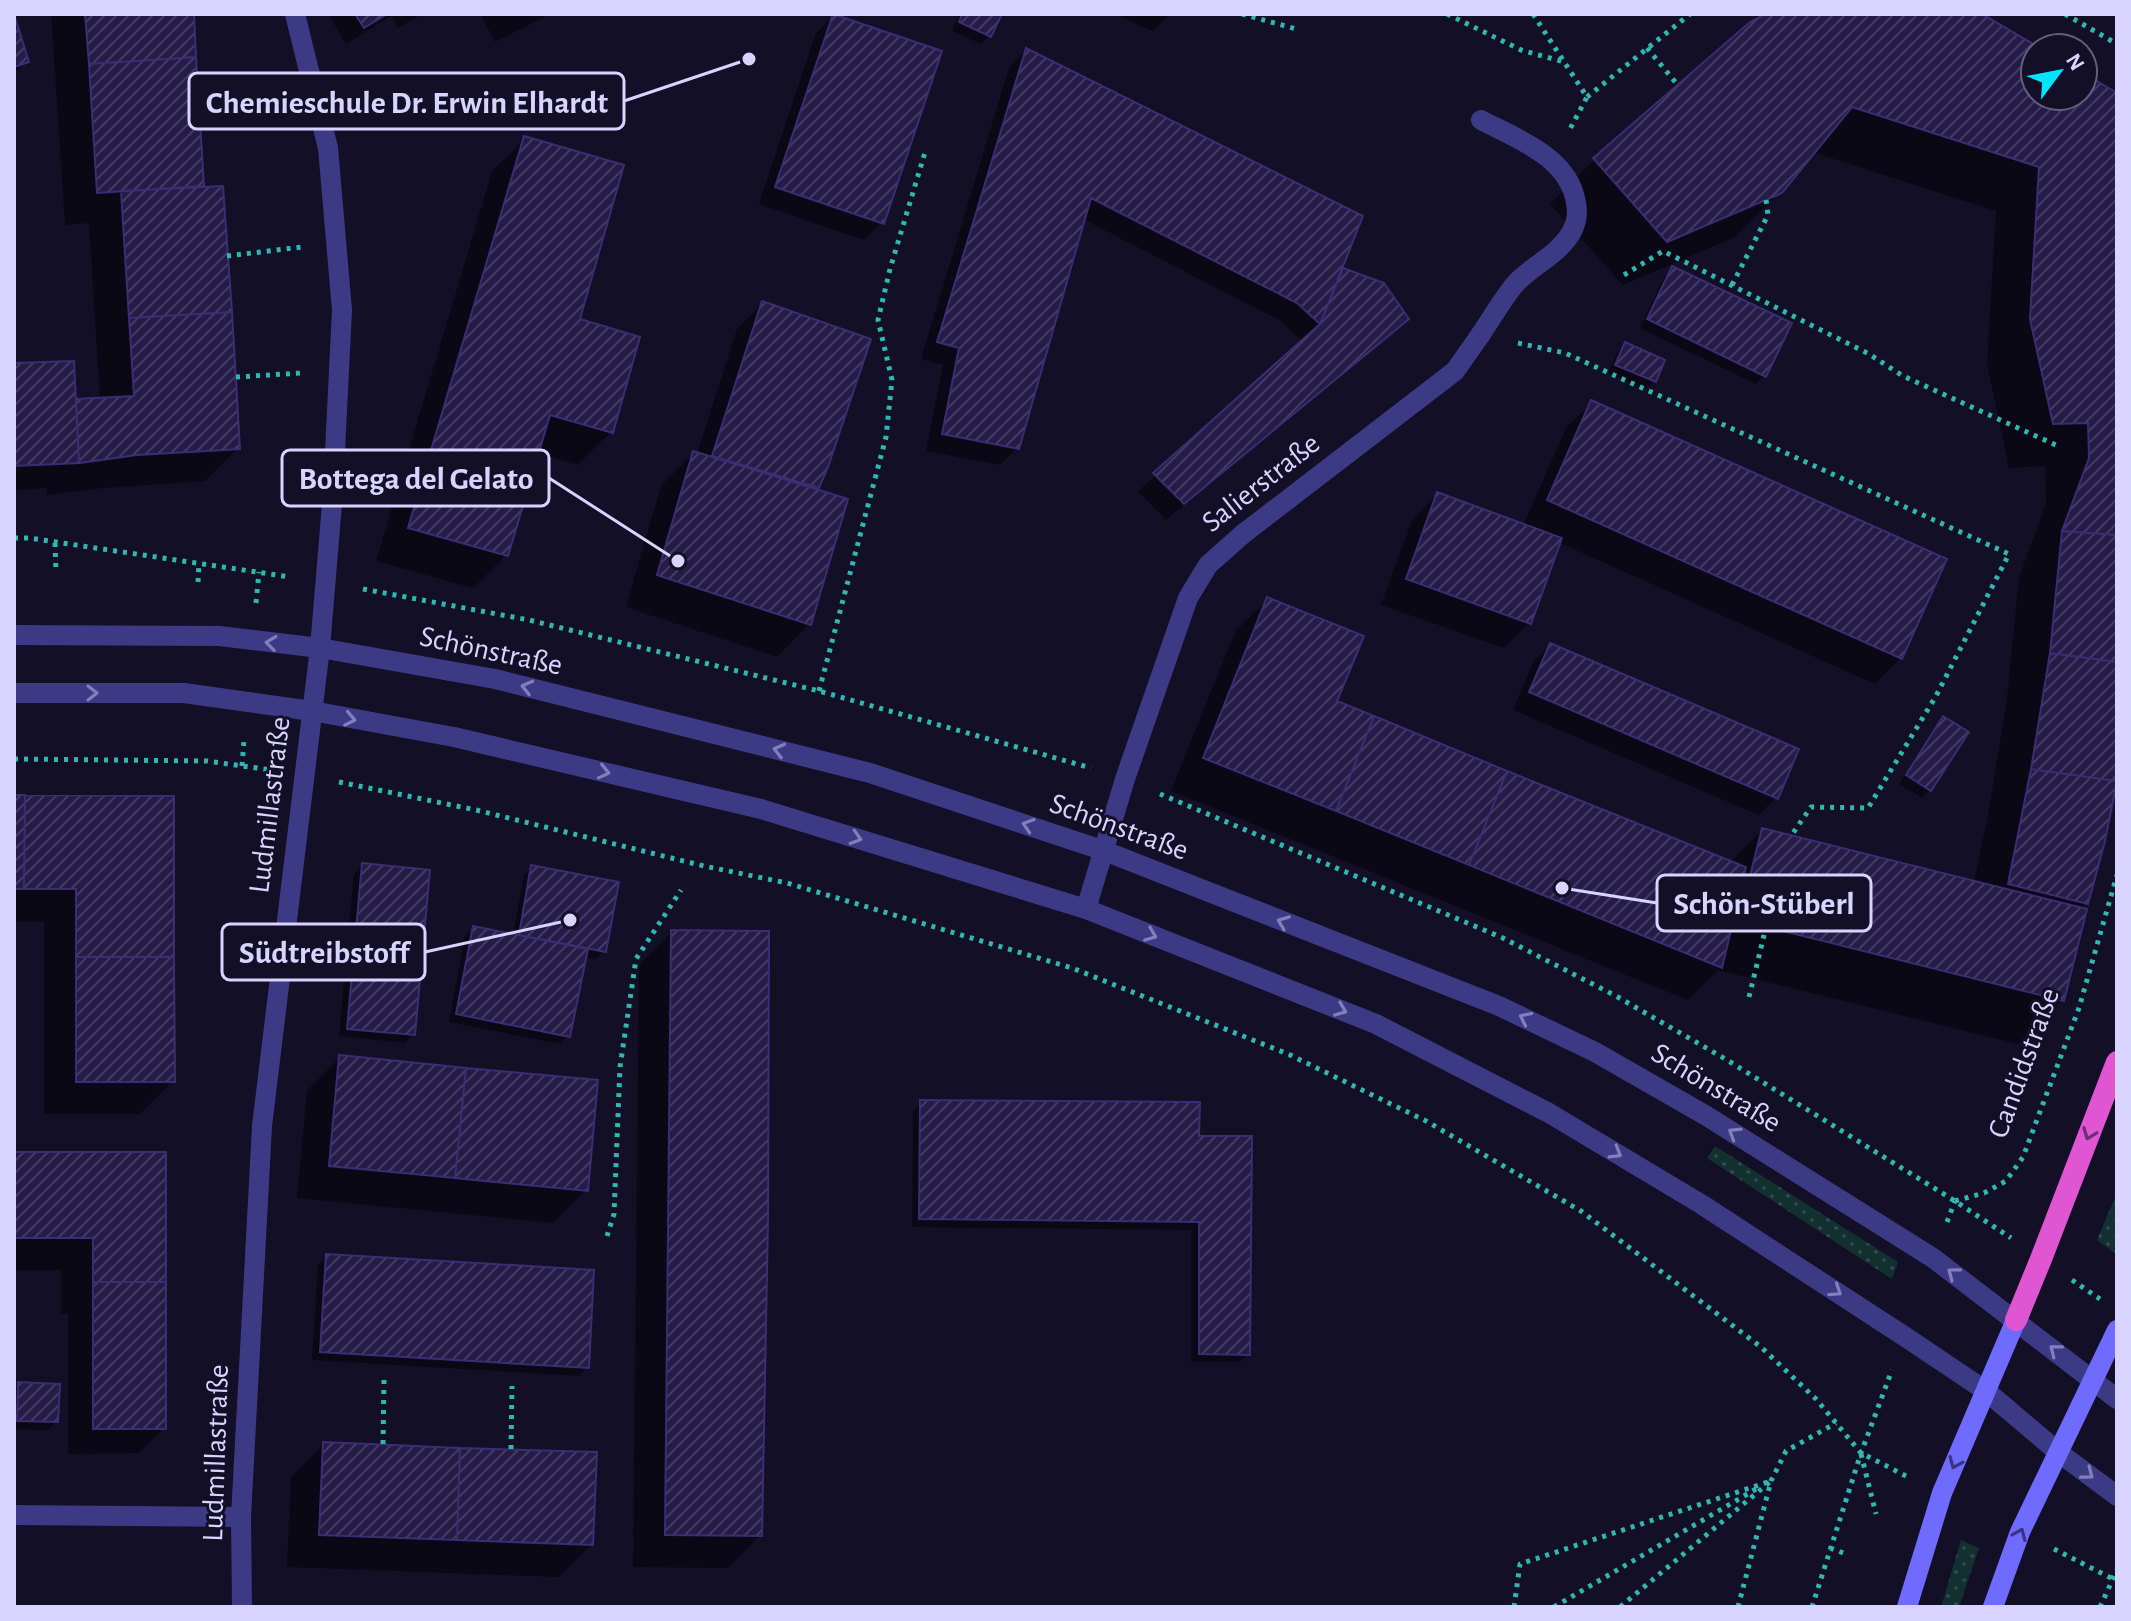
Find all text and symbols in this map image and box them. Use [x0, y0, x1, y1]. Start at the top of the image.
north arrow [2019, 32, 2099, 112]
text: N [2062, 50, 2088, 74]
callout: Chemieschule Dr. Erwin Elhardt [189, 73, 624, 129]
text: Chemieschule Dr. Erwin Elhardt [206, 87, 608, 119]
street label: Salierstraße [1197, 428, 1325, 538]
callout: Bottega del Gelato [282, 450, 549, 506]
text: Bottega del Gelato [298, 463, 534, 495]
street label: Schönstraße [417, 621, 565, 681]
one-way arrow [264, 634, 277, 651]
one-way arrow [521, 679, 535, 696]
one-way arrow [86, 684, 99, 702]
one-way arrow [343, 710, 356, 727]
street label: Ludmillastraße [244, 715, 296, 895]
one-way arrow [773, 743, 787, 760]
one-way arrow [597, 763, 611, 780]
street label: Schönstraße [1046, 788, 1192, 866]
one-way arrow [1022, 819, 1036, 835]
one-way arrow [848, 829, 862, 845]
callout: Schön-Stüberl [1657, 875, 1871, 931]
text: Schön-Stüberl [1673, 888, 1855, 920]
one-way arrow [1277, 915, 1291, 932]
callout: Südtreibstoff [222, 924, 425, 980]
one-way arrow [1143, 925, 1157, 941]
text: Südtreibstoff [239, 937, 412, 969]
street label: Candidstraße [1983, 984, 2065, 1142]
one-way arrow [1333, 1000, 1347, 1016]
one-way arrow [1518, 1012, 1533, 1028]
street label: Schönstraße [1646, 1038, 1786, 1138]
one-way arrow [2082, 1126, 2099, 1140]
one-way arrow [1728, 1127, 1743, 1143]
one-way arrow [1607, 1143, 1622, 1158]
one-way arrow [1947, 1268, 1962, 1283]
one-way arrow [1828, 1281, 1842, 1296]
one-way arrow [2049, 1345, 2064, 1360]
street label: Ludmillastraße [198, 1364, 234, 1542]
one-way arrow [1949, 1455, 1965, 1469]
one-way arrow [2079, 1464, 2094, 1479]
one-way arrow [2010, 1528, 2026, 1542]

